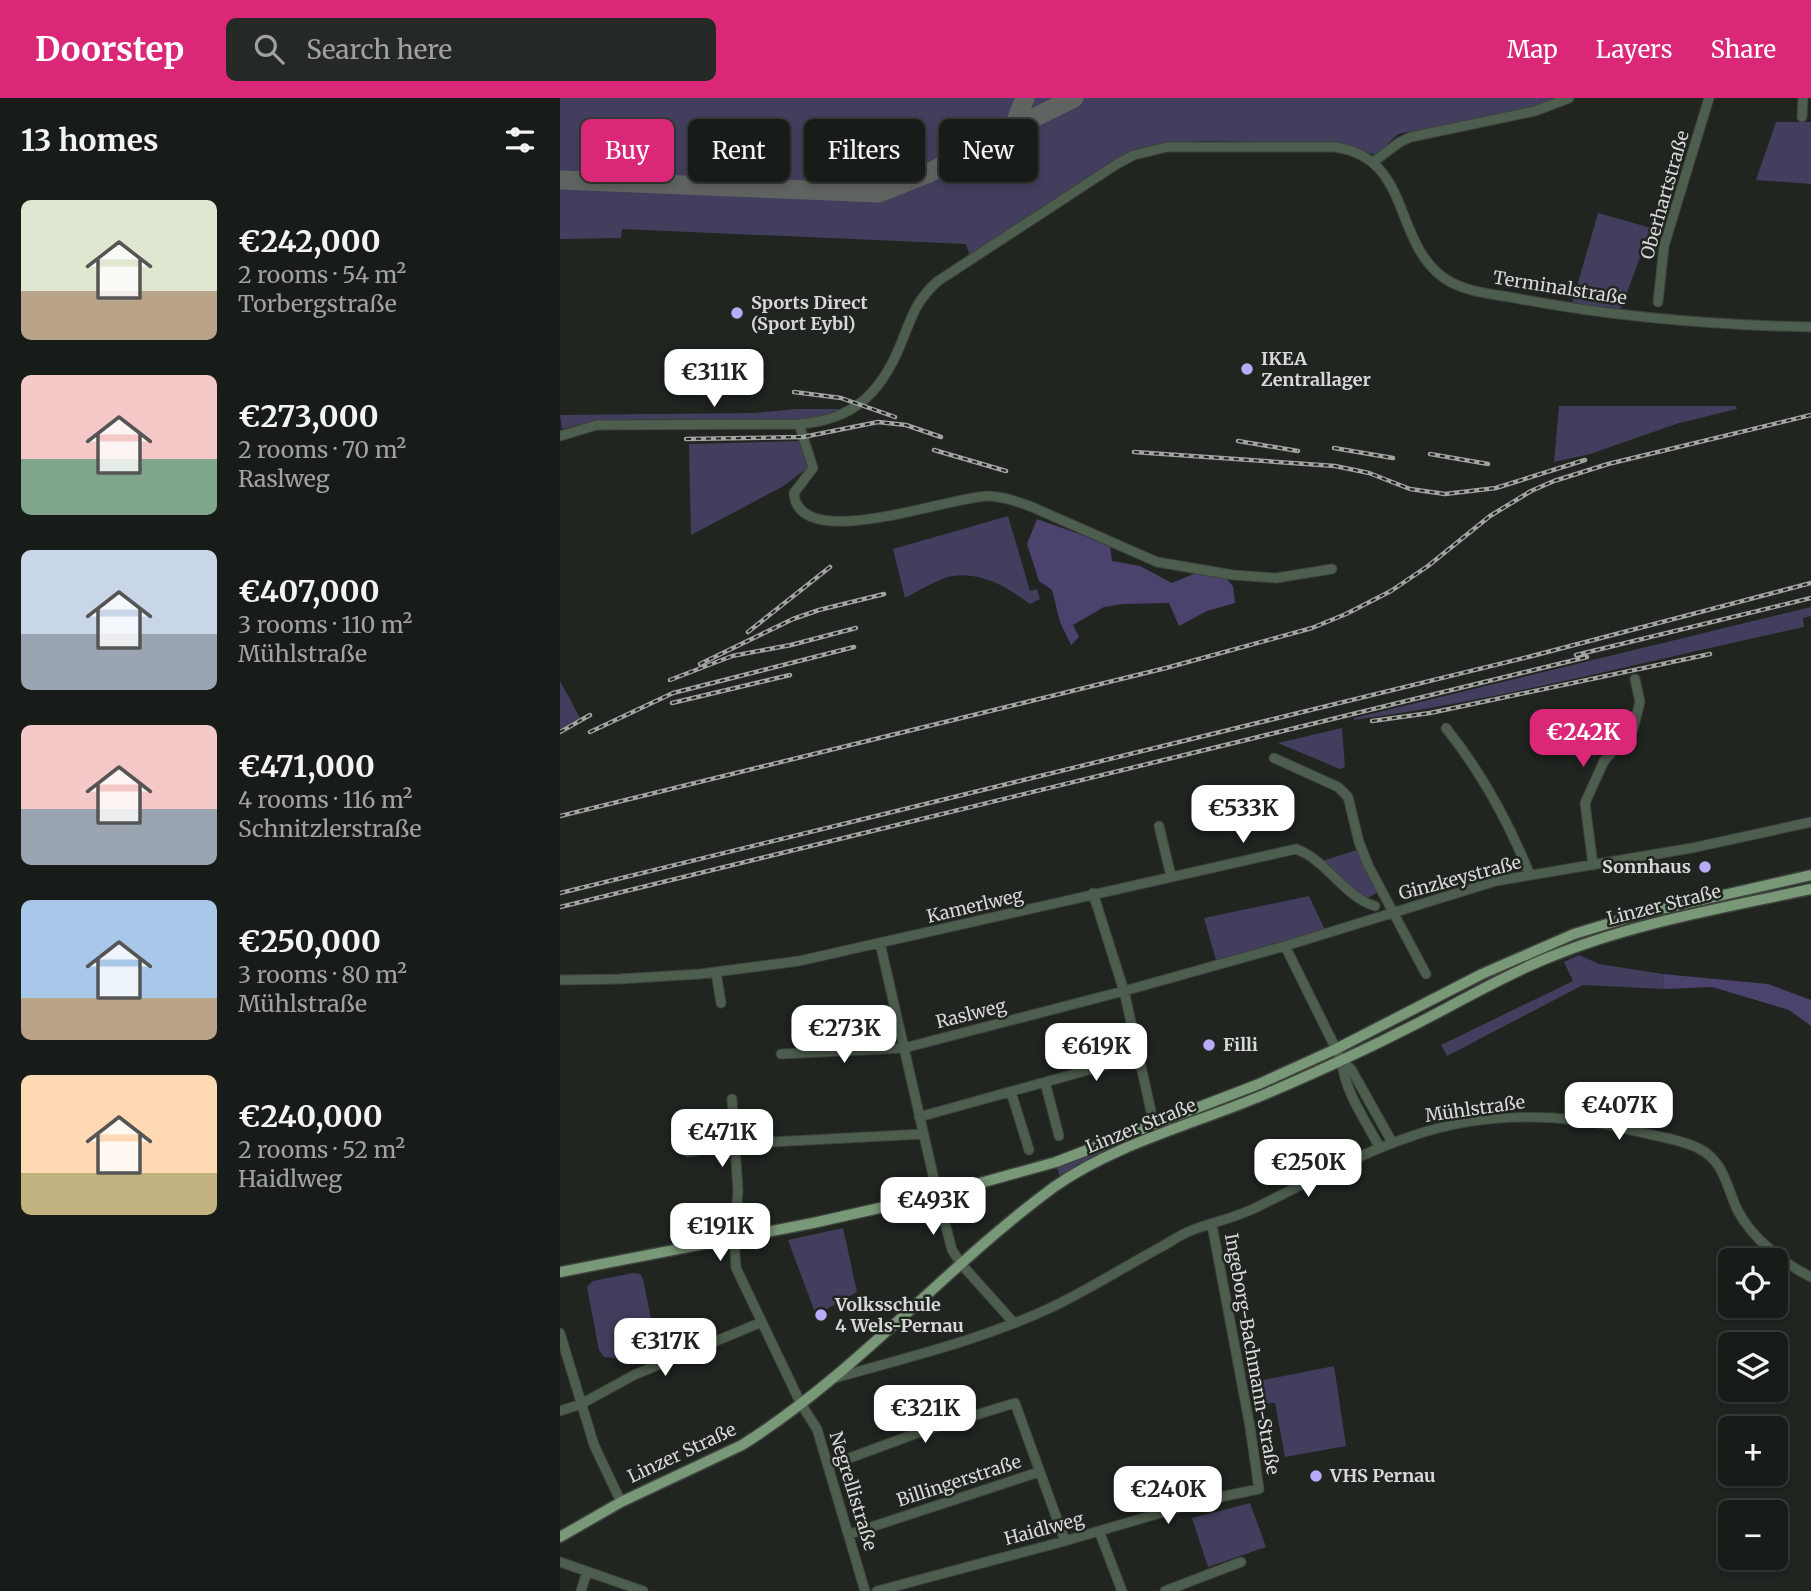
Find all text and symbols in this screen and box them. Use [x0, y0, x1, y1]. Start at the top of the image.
search box [226, 18, 716, 81]
text: Doorstep [35, 29, 184, 70]
icon: search [250, 30, 288, 68]
text: Search here [306, 33, 452, 66]
text: Map [1507, 34, 1558, 65]
text: Layers [1596, 34, 1672, 65]
text: Share [1710, 34, 1776, 65]
chip: Buy [581, 119, 674, 182]
chip: Rent [688, 119, 790, 182]
chip: Filters [804, 119, 925, 182]
chip: New [939, 119, 1038, 182]
text: 13 homes [21, 121, 159, 159]
icon: filters [501, 121, 539, 159]
street label: Oberhartstraße [1635, 128, 1694, 262]
text: €242,000 [238, 222, 381, 260]
icon: home [77, 228, 161, 312]
text: 2 rooms · 54 m² [238, 260, 406, 289]
street label: Terminalstraße [1491, 266, 1629, 309]
text: Torbergstraße [238, 289, 397, 318]
place label: Sports Direct (Sport Eybl) [751, 291, 868, 335]
marker: Sports Direct (Sport Eybl) [729, 305, 745, 321]
place label: IKEA Zentrallager [1261, 347, 1371, 391]
pin: €311K [665, 350, 763, 409]
text: €311K [680, 357, 748, 386]
marker: IKEA Zentrallager [1239, 361, 1255, 377]
text: €273,000 [238, 397, 379, 435]
icon: home [77, 403, 161, 487]
text: 2 rooms · 70 m² [238, 435, 406, 464]
text: Raslweg [238, 464, 330, 493]
text: €407,000 [238, 572, 380, 610]
icon: home [77, 578, 161, 662]
text: 3 rooms · 110 m² [238, 610, 412, 639]
text: Mühlstraße [238, 639, 367, 668]
pin: €242K [1534, 710, 1632, 769]
text: €242K [1546, 717, 1620, 746]
text: €471,000 [238, 747, 375, 785]
icon: home [77, 753, 161, 837]
text: 4 rooms · 116 m² [238, 785, 413, 814]
pin: €533K [1194, 786, 1292, 845]
text: €533K [1207, 793, 1279, 822]
text: Schnitzlerstraße [238, 814, 422, 843]
street label: Ginzkeystraße [1396, 850, 1524, 905]
place label: Sonnhaus [1602, 855, 1691, 878]
marker: Sonnhaus [1697, 859, 1713, 875]
street label: Linzer Straße [1604, 879, 1723, 930]
street label: Kamerlweg [924, 883, 1025, 928]
text: €250,000 [238, 922, 381, 960]
icon: home [77, 928, 161, 1012]
text: 3 rooms · 80 m² [238, 960, 407, 989]
text: Mühlstraße [238, 989, 367, 1018]
street label: Raslweg [933, 994, 1009, 1033]
pin: €273K [795, 1006, 893, 1065]
text: €273K [807, 1013, 881, 1042]
pin: €619K [1047, 1024, 1145, 1083]
text: €619K [1061, 1031, 1131, 1060]
place label: Filli [1223, 1033, 1258, 1056]
marker: Filli [1201, 1037, 1217, 1053]
pin: €407K [1570, 1082, 1668, 1142]
street label: Mühlstraße [1423, 1090, 1526, 1127]
text: €407K [1581, 1090, 1657, 1119]
street label: Linzer Straße [1082, 1093, 1199, 1158]
text: €240,000 [238, 1097, 383, 1135]
icon: home [77, 1103, 161, 1187]
pin: €471K [673, 1110, 771, 1169]
text: €471K [687, 1117, 757, 1146]
text: 2 rooms · 52 m² [238, 1135, 405, 1164]
pin: €250K [1259, 1140, 1357, 1199]
text: €250K [1270, 1147, 1346, 1176]
text: Haidlweg [238, 1164, 342, 1193]
pin: €493K [884, 1178, 982, 1237]
text: €493K [897, 1185, 969, 1214]
pin: €191K [671, 1204, 769, 1263]
text: €191K [686, 1211, 754, 1240]
street label: Ingeborg-Bachmann-Straße [1220, 1231, 1285, 1476]
map controls [1718, 1248, 1788, 1570]
button: locate [1718, 1248, 1788, 1318]
place label: Volksschule 4 Wels-Pernau [834, 1293, 964, 1337]
marker: Volksschule 4 Wels-Pernau [813, 1307, 829, 1323]
pin: €317K [616, 1318, 714, 1378]
text: €317K [630, 1326, 700, 1355]
button: layers [1718, 1332, 1788, 1402]
pin: €321K [876, 1386, 974, 1445]
text: €321K [890, 1393, 960, 1422]
button: + [1718, 1416, 1788, 1486]
street label: Linzer Straße [624, 1417, 740, 1488]
street label: Negrellistraße [824, 1429, 882, 1553]
street label: Billingerstraße [894, 1450, 1024, 1511]
place label: VHS Pernau [1329, 1464, 1436, 1487]
pin: €240K [1119, 1466, 1217, 1526]
marker: VHS Pernau [1308, 1468, 1324, 1484]
text: €240K [1130, 1474, 1206, 1503]
button: − [1718, 1500, 1788, 1570]
street label: Haidlweg [1001, 1507, 1086, 1550]

